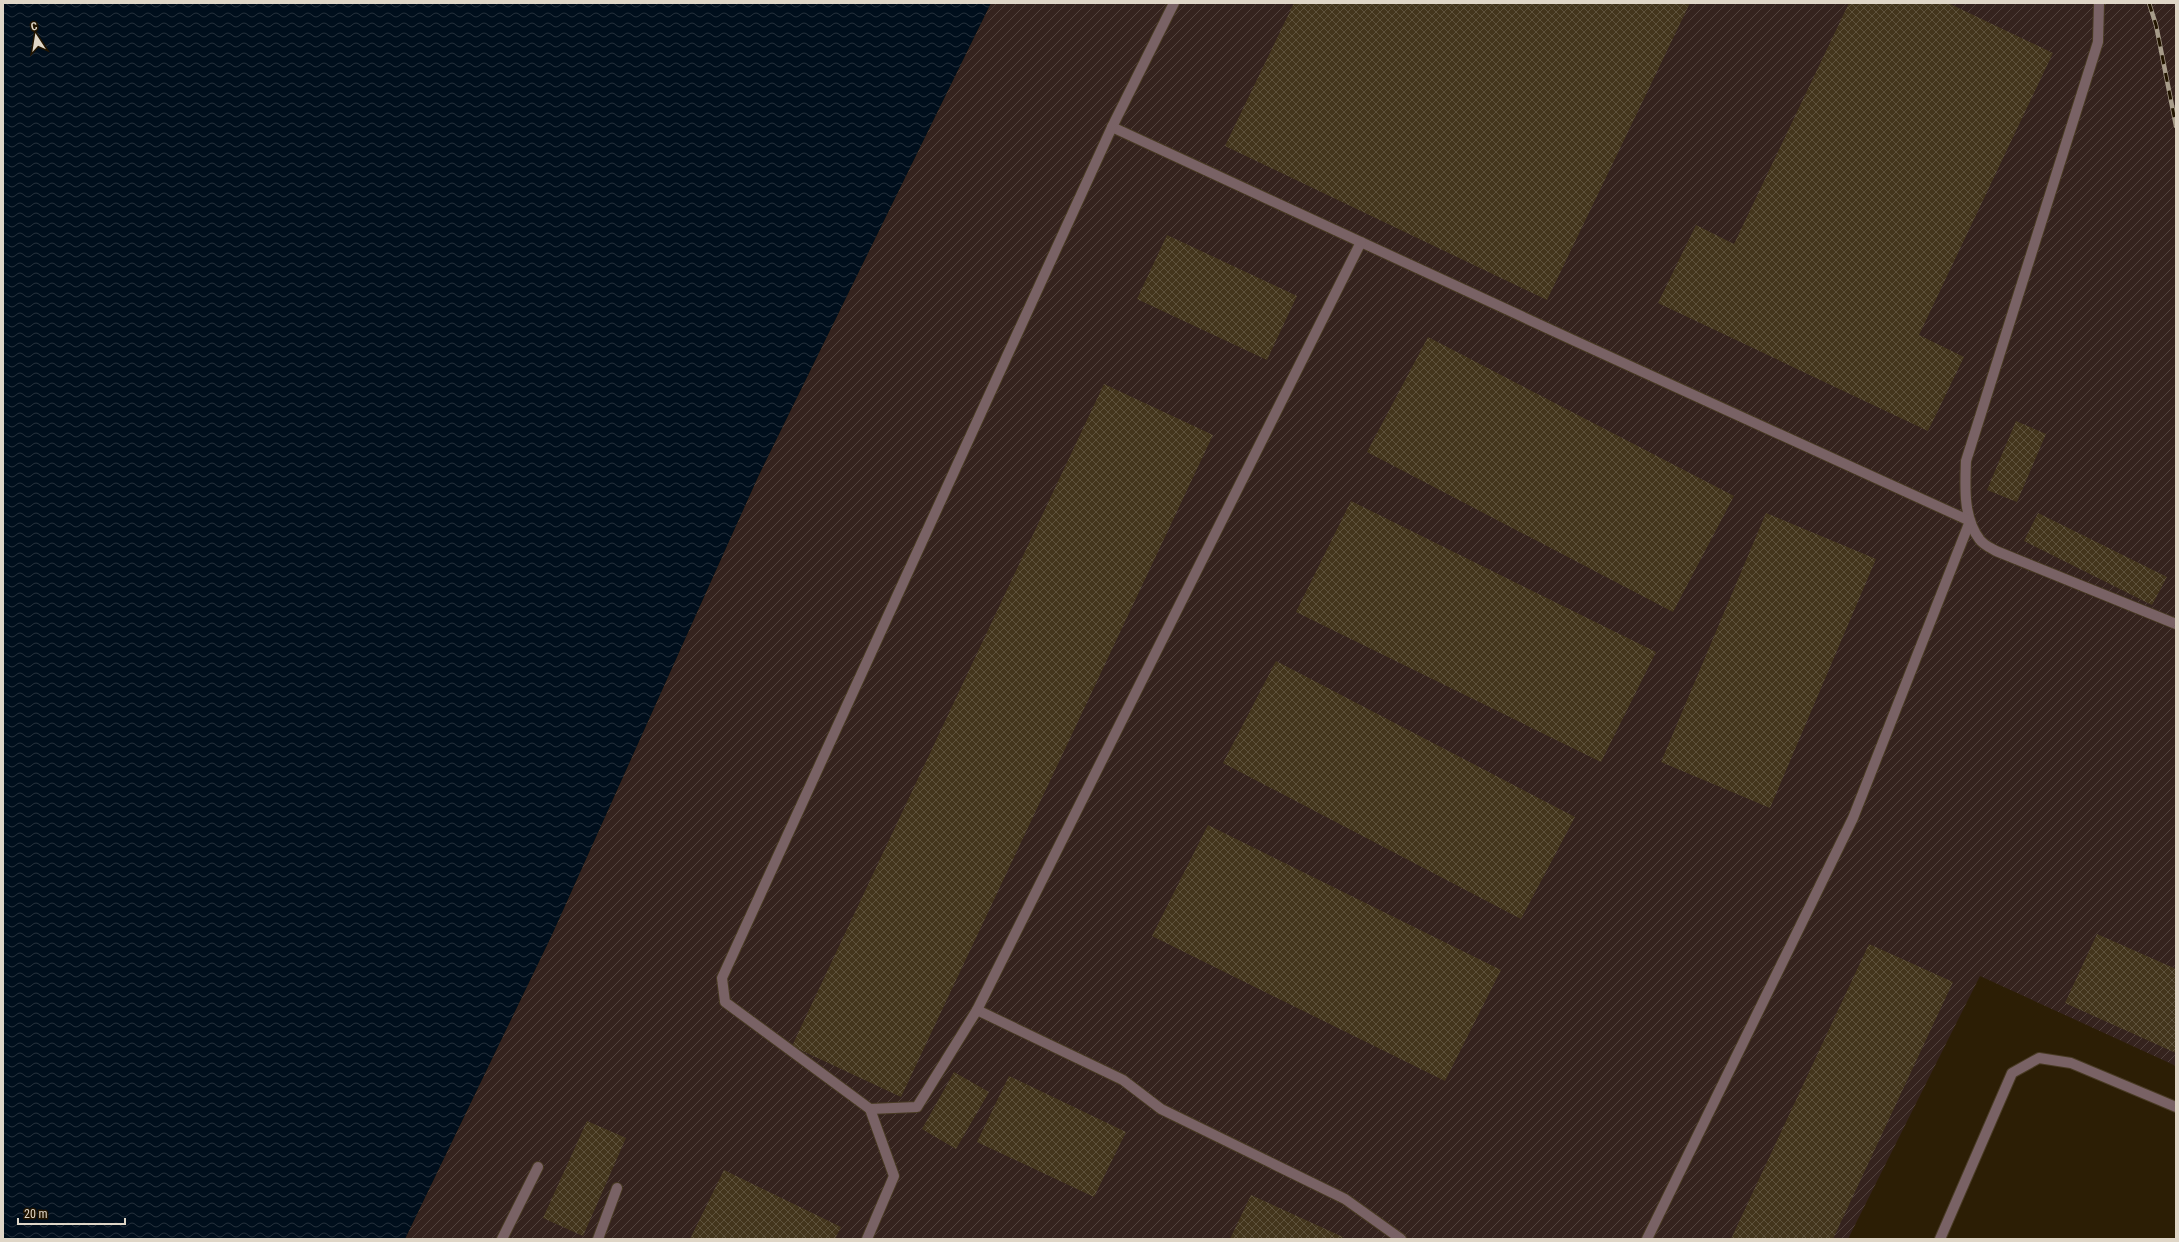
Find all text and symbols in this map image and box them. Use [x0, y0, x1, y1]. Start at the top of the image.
north arrow [16, 16, 56, 56]
text: С [30, 20, 38, 34]
scale bar [18, 1200, 125, 1226]
text: 20 m [24, 1207, 48, 1221]

